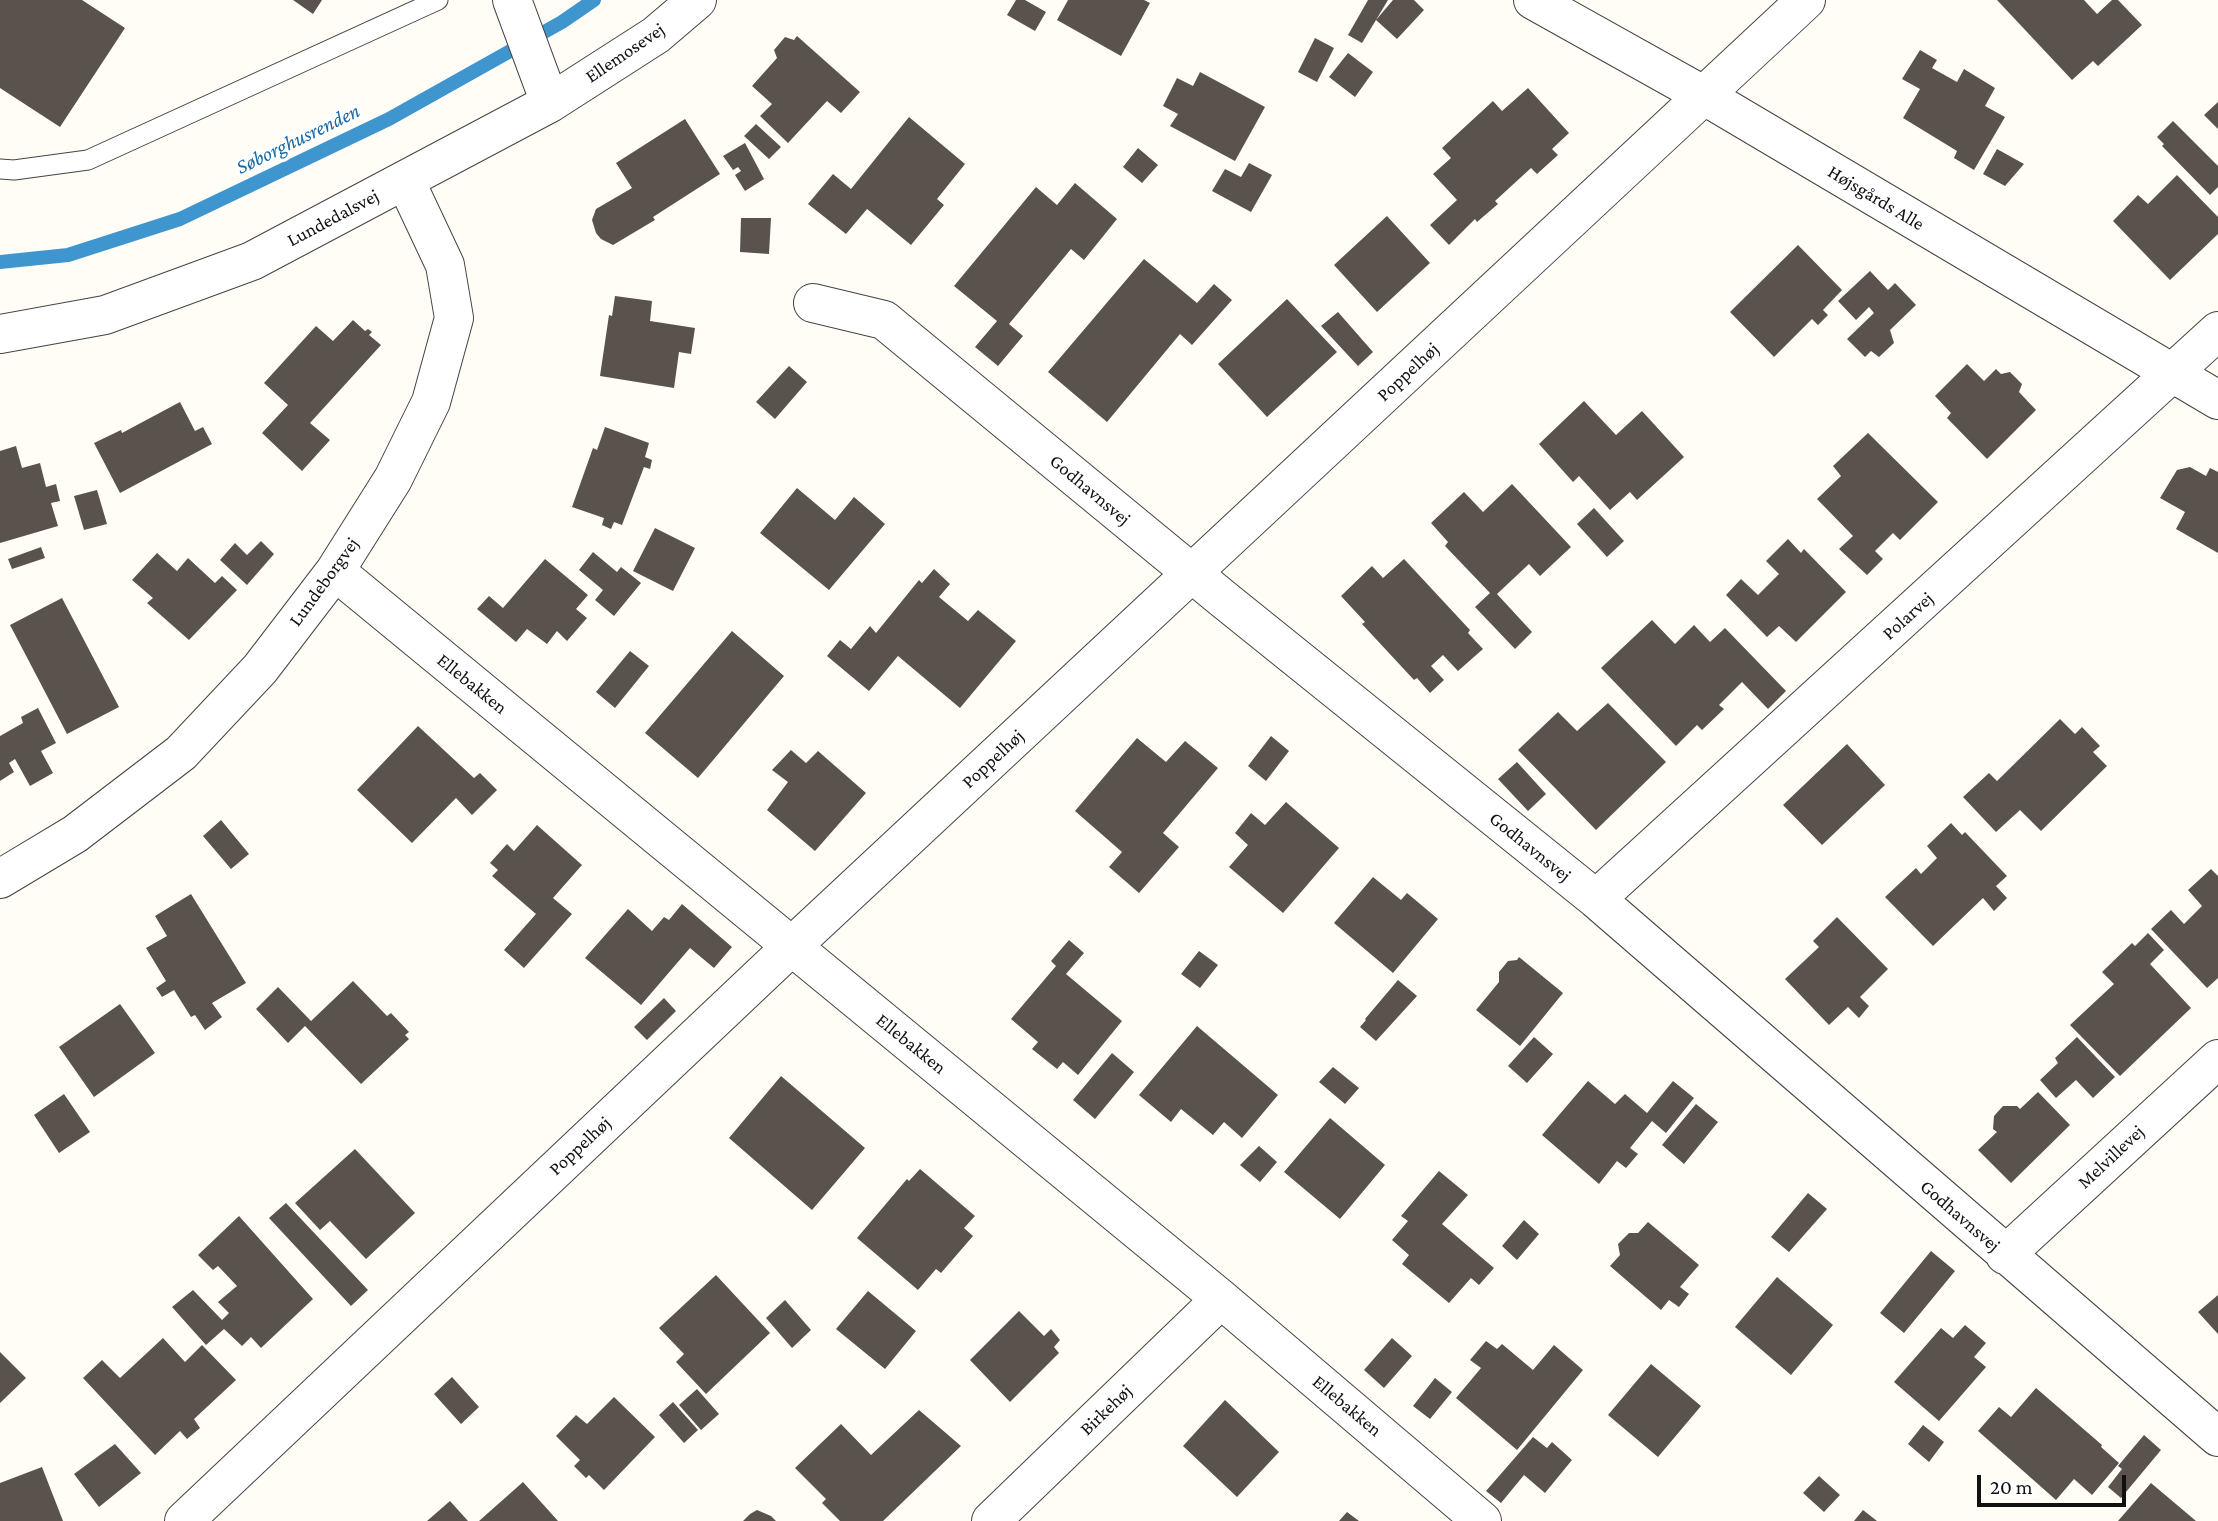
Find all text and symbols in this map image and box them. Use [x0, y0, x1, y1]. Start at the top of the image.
street label: Ellemosevej [581, 18, 669, 88]
water label: Søborghusrenden [232, 98, 364, 180]
street label: Højsgårds Alle [1824, 160, 1928, 236]
street label: Lundedalsvej [283, 184, 383, 252]
street label: Poppelhøj [1372, 338, 1444, 406]
street label: Godhavnsvej [1045, 450, 1135, 530]
street label: Lundeborgvej [284, 533, 364, 631]
street label: Polarvej [1878, 587, 1938, 645]
street label: Ellebakken [432, 649, 512, 719]
street label: Poppelhøj [957, 725, 1029, 793]
street label: Godhavnsvej [1485, 807, 1575, 887]
street label: Ellebakken [871, 1009, 951, 1079]
street label: Poppelhøj [544, 1112, 616, 1180]
street label: Melvillevej [2073, 1120, 2149, 1194]
street label: Godhavnsvej [1915, 1175, 2005, 1257]
street label: Ellebakken [1308, 1370, 1386, 1442]
street label: Birkehøj [1075, 1380, 1137, 1440]
scale bar [1980, 1462, 2129, 1506]
text: 20 m [1990, 1475, 2033, 1499]

